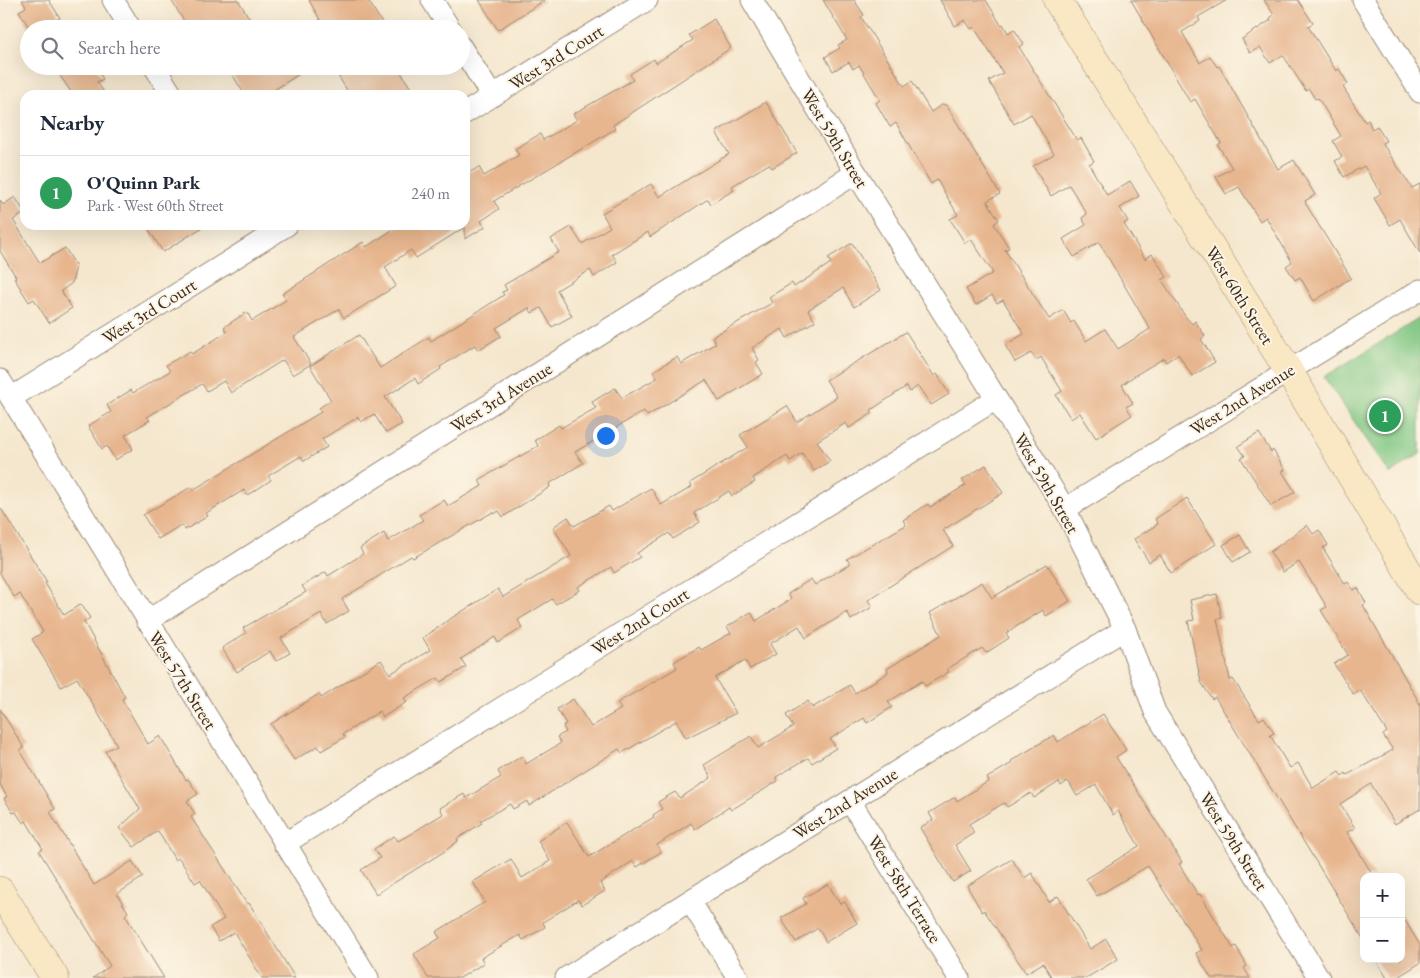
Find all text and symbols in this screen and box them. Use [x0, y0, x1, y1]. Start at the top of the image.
street label: West 3rd Court [505, 19, 608, 95]
search box [20, 20, 470, 75]
icon: search [38, 34, 66, 62]
text: Search here [78, 35, 160, 60]
street label: West 59th Street [796, 84, 874, 192]
text: Nearby [40, 109, 104, 136]
text: O'Quinn Park [87, 170, 200, 195]
text: 1 [52, 183, 60, 204]
text: 240 m [411, 183, 450, 204]
text: Park · West 60th Street [87, 195, 224, 216]
street label: West 60th Street [1201, 241, 1280, 349]
street label: West 3rd Court [98, 273, 201, 349]
street label: West 3rd Avenue [446, 357, 556, 437]
street label: West 2nd Avenue [1185, 358, 1299, 440]
pin: 1 [1369, 397, 1401, 435]
your location [593, 423, 619, 449]
street label: West 59th Street [1009, 429, 1085, 538]
street label: West 2nd Court [587, 582, 693, 660]
street label: West 57th Street [144, 626, 223, 734]
street label: West 2nd Avenue [788, 762, 902, 844]
street label: West 59th Street [1195, 787, 1274, 895]
street label: West 58th Terrace [863, 831, 947, 947]
map controls [1360, 873, 1405, 963]
button: + [1360, 873, 1405, 918]
button: − [1360, 918, 1405, 963]

